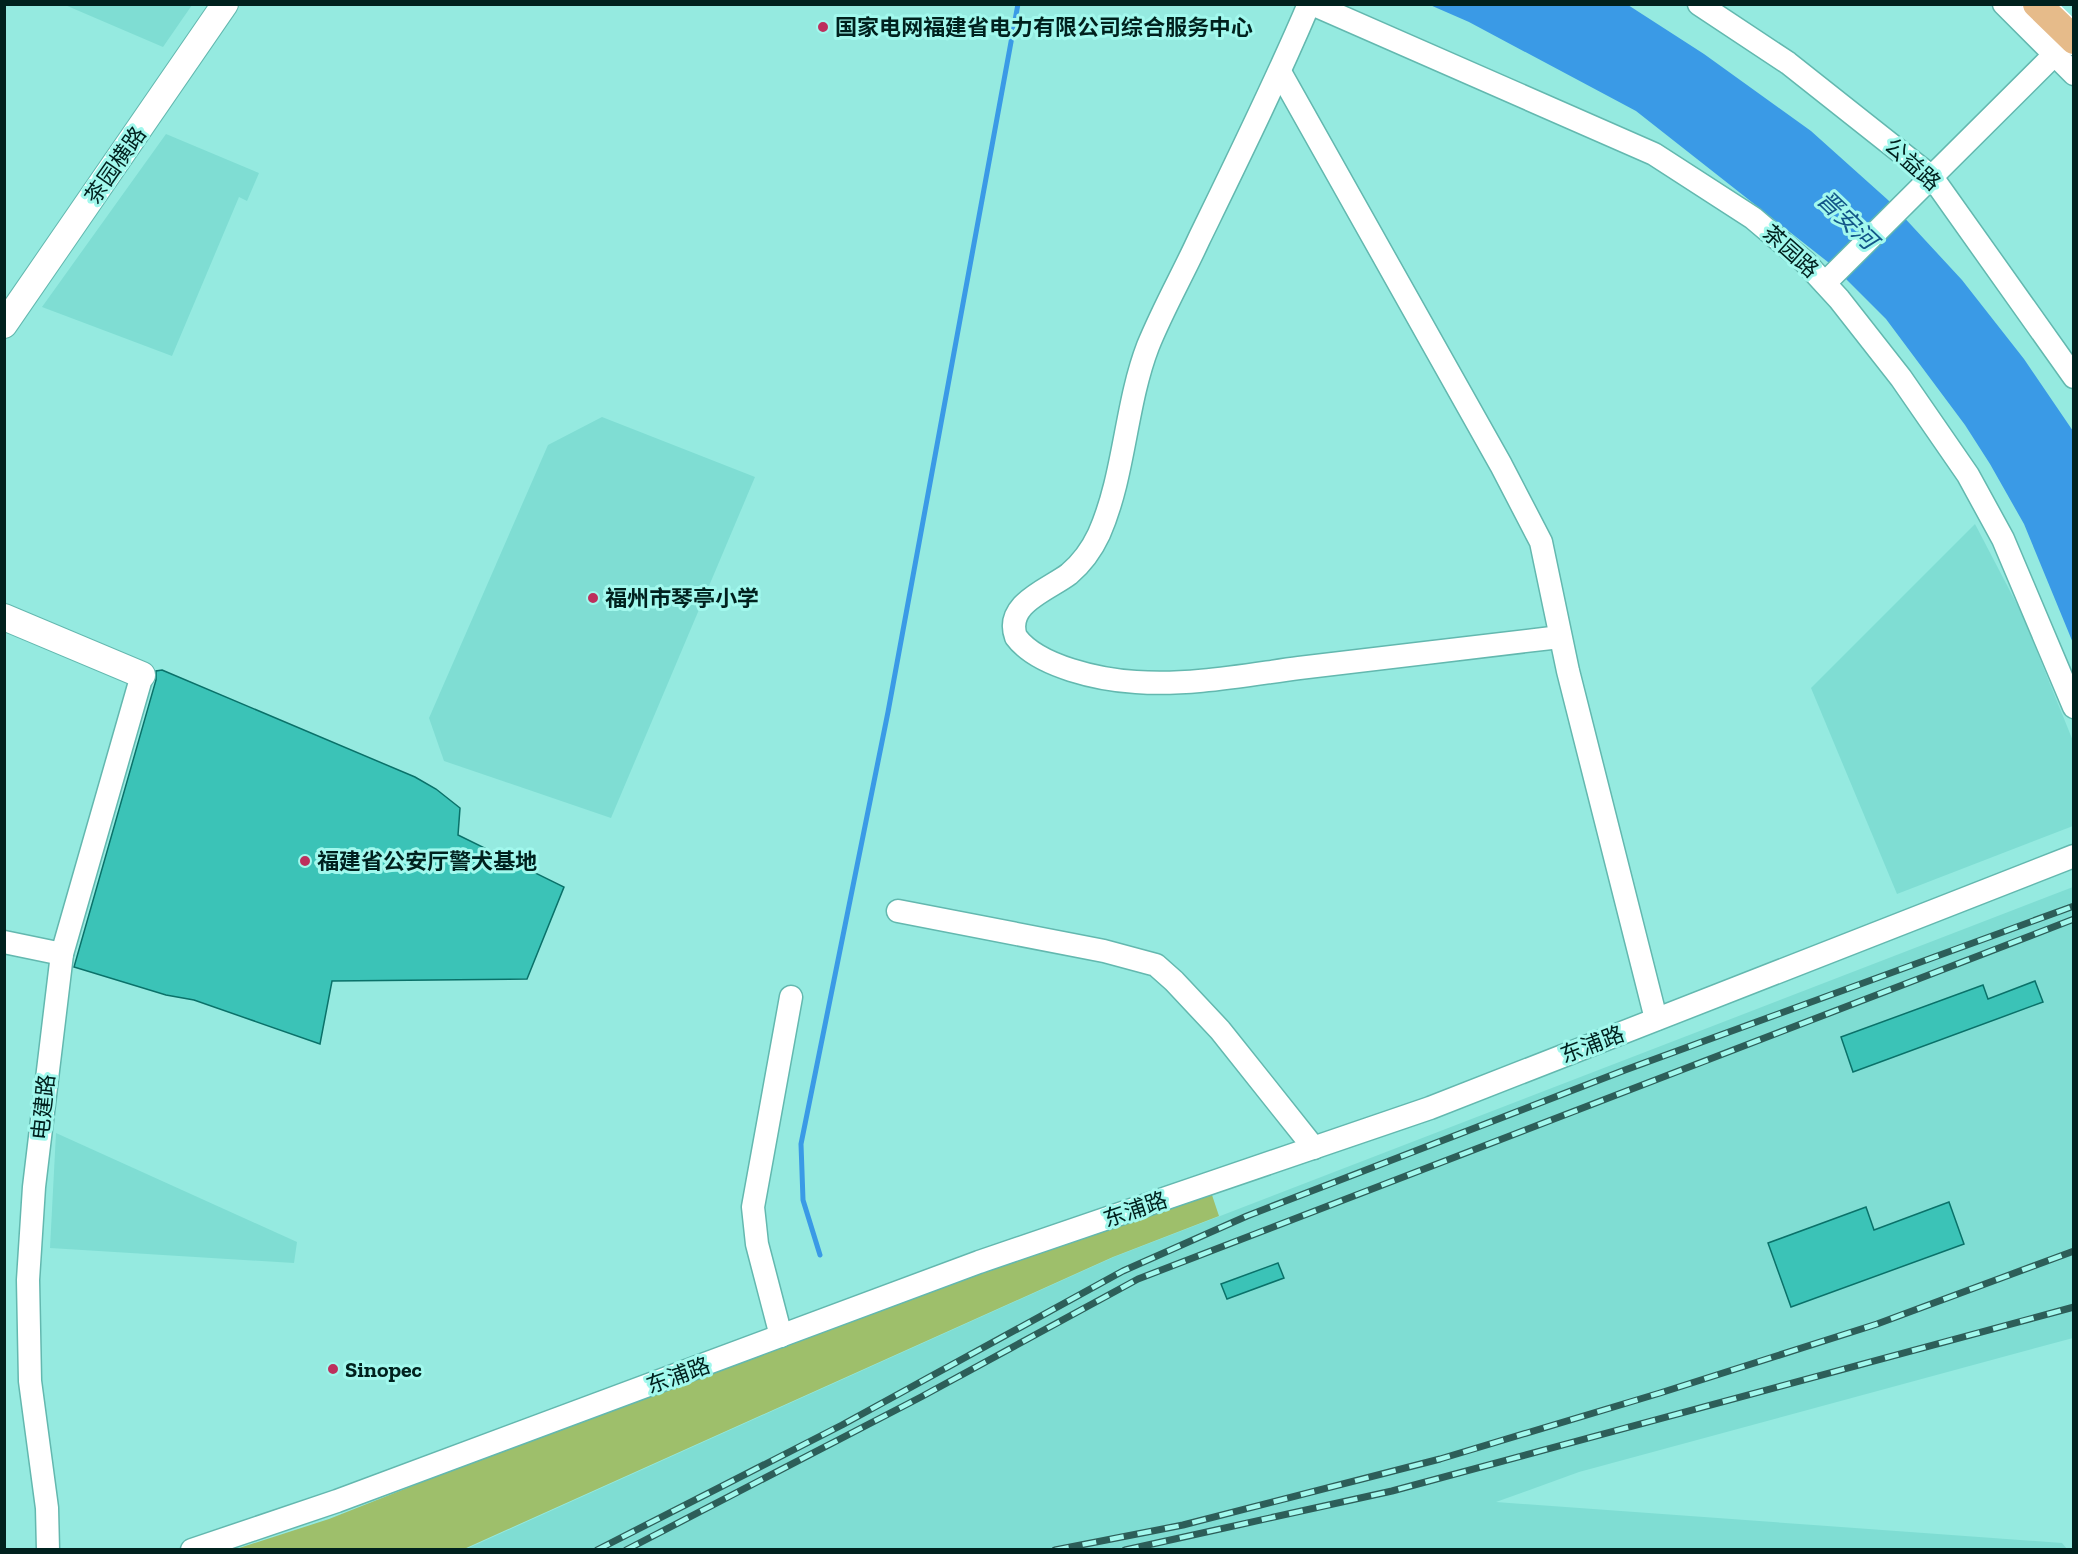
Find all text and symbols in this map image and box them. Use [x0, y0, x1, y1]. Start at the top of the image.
place label: 国家电网福建省电力有限公司综合服务中心 [835, 14, 1253, 41]
marker: 国家电网福建省电力有限公司综合服务中心 [816, 20, 830, 34]
street label: 茶园横路 [79, 121, 152, 209]
street label: 公益路 [1879, 132, 1946, 196]
water label: 晋安河 [1811, 184, 1886, 258]
street label: 茶园路 [1757, 219, 1824, 283]
place label: 福州市琴亭小学 [605, 585, 759, 612]
marker: 福州市琴亭小学 [586, 591, 600, 605]
place label: 福建省公安厅警犬基地 [317, 848, 537, 875]
marker: 福建省公安厅警犬基地 [298, 854, 312, 868]
street label: 东浦路 [1557, 1020, 1628, 1069]
street label: 电建路 [27, 1073, 60, 1141]
street label: 东浦路 [1100, 1186, 1171, 1233]
street label: 东浦路 [643, 1351, 714, 1399]
place label: Sinopec [345, 1356, 423, 1383]
marker: Sinopec [326, 1362, 340, 1376]

